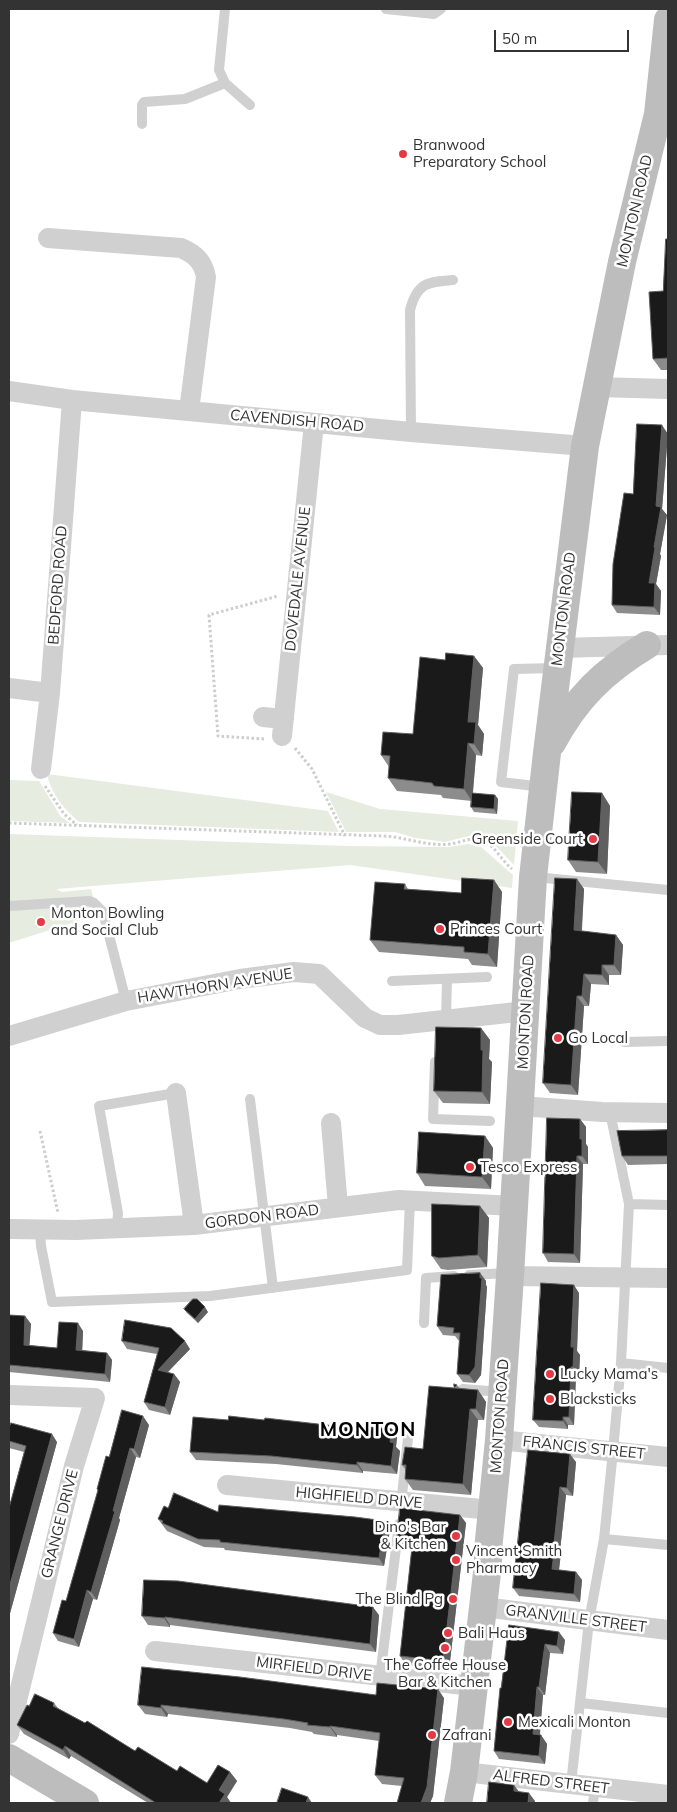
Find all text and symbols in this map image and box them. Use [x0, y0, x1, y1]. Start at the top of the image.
scale bar [497, 20, 632, 52]
text: 50 m [502, 29, 537, 48]
place label: Branwood Preparatory School [413, 136, 546, 171]
marker: Branwood Preparatory School [397, 148, 409, 160]
street label: MONTON ROAD [613, 153, 657, 269]
street label: CAVENDISH ROAD [229, 406, 365, 436]
street label: DOVEDALE AVENUE [281, 506, 315, 652]
street label: BEDFORD ROAD [45, 525, 71, 645]
street label: MONTON ROAD [548, 551, 580, 667]
place label: Greenside Court [471, 830, 583, 848]
marker: Greenside Court [587, 833, 599, 845]
place label: Monton Bowling and Social Club [51, 904, 164, 939]
marker: Monton Bowling and Social Club [35, 916, 47, 928]
place label: Princes Court [450, 920, 542, 938]
marker: Princes Court [434, 923, 446, 935]
street label: MONTON ROAD [514, 954, 538, 1070]
street label: HAWTHORN AVENUE [136, 965, 294, 1007]
place label: Go Local [568, 1029, 628, 1047]
marker: Go Local [552, 1032, 564, 1044]
place label: Tesco Express [480, 1158, 578, 1176]
marker: Tesco Express [464, 1161, 476, 1173]
street label: GORDON ROAD [204, 1201, 320, 1233]
street label: MONTON ROAD [487, 1358, 513, 1474]
place label: Lucky Mama's [560, 1365, 658, 1383]
marker: Lucky Mama's [544, 1368, 556, 1380]
place label: Blacksticks [560, 1390, 636, 1408]
marker: Blacksticks [544, 1393, 556, 1405]
district label: MONTON [319, 1418, 417, 1442]
street label: FRANCIS STREET [522, 1433, 646, 1463]
street label: GRANGE DRIVE [38, 1468, 82, 1580]
street label: HIGHFIELD DRIVE [295, 1483, 423, 1513]
place label: Dino's Bar & Kitchen [375, 1518, 446, 1553]
marker: Dino's Bar & Kitchen [450, 1530, 462, 1542]
place label: Vincent Smith Pharmacy [466, 1542, 562, 1577]
marker: Vincent Smith Pharmacy [450, 1554, 462, 1566]
place label: The Blind Pg [356, 1590, 443, 1608]
marker: The Blind Pg [447, 1593, 459, 1605]
street label: GRANVILLE STREET [504, 1601, 648, 1637]
place label: Bali Haus [458, 1624, 525, 1642]
marker: Bali Haus [442, 1627, 454, 1639]
marker: The Coffee House Bar & Kitchen [439, 1642, 451, 1654]
street label: MIRFIELD DRIVE [255, 1653, 373, 1685]
place label: The Coffee House Bar & Kitchen [384, 1656, 506, 1691]
place label: Mexicali Monton [518, 1713, 631, 1731]
marker: Mexicali Monton [502, 1716, 514, 1728]
place label: Zafrani [442, 1726, 492, 1744]
marker: Zafrani [426, 1729, 438, 1741]
street label: ALFRED STREET [492, 1766, 610, 1798]

